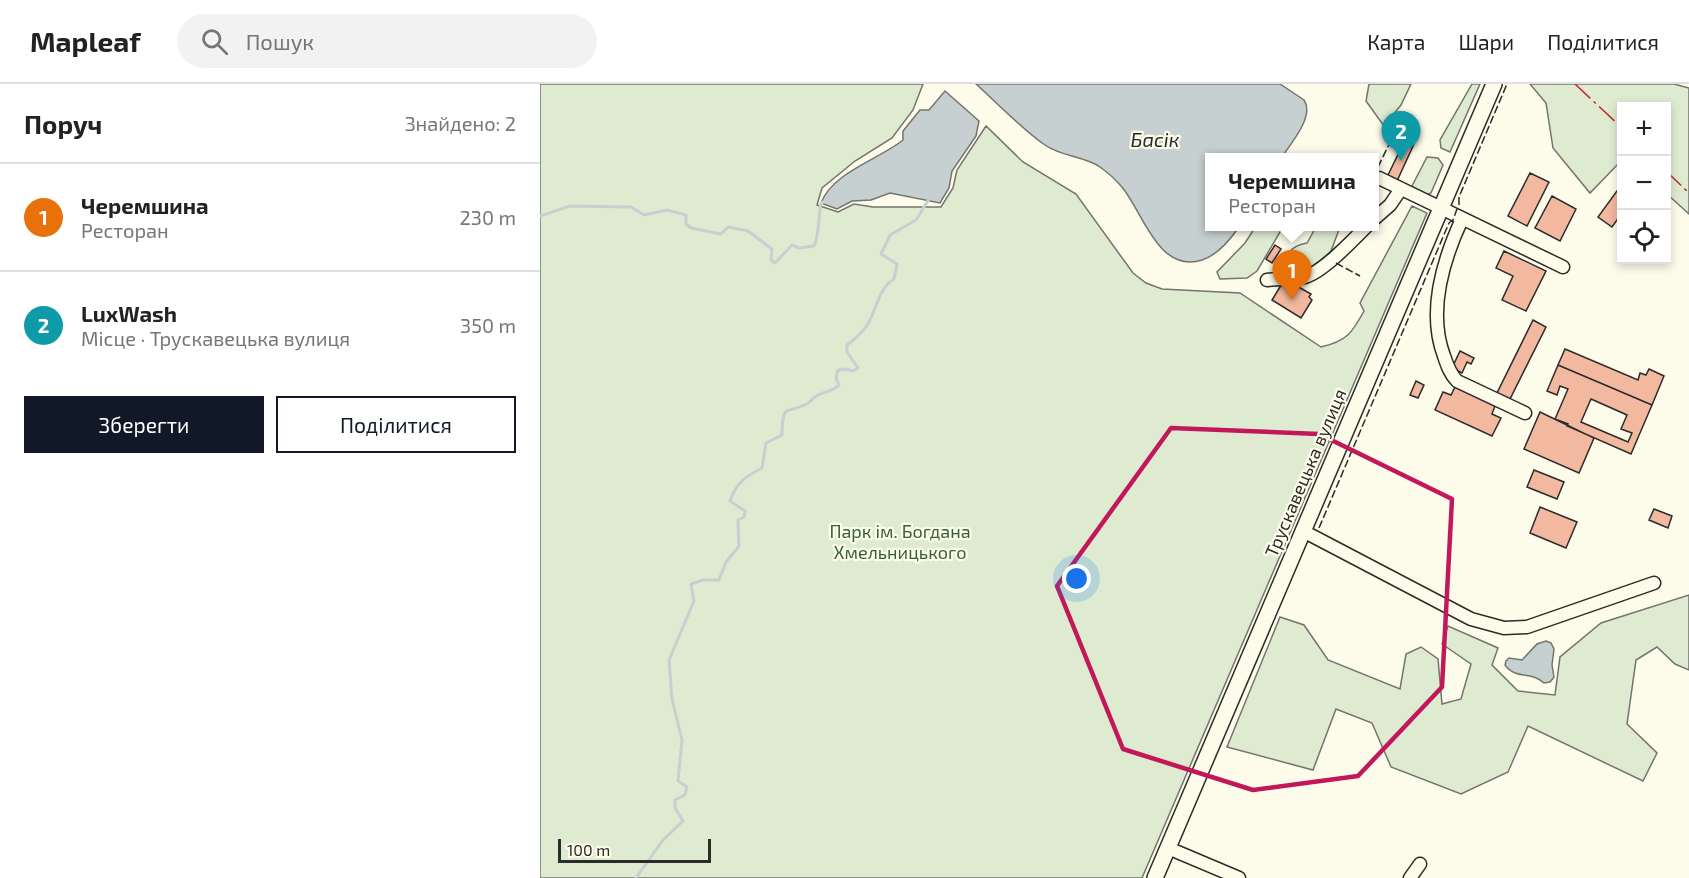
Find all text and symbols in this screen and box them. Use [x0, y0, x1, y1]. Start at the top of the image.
search box [177, 14, 597, 68]
text: Mapleaf [30, 24, 141, 58]
icon: search [198, 25, 231, 58]
text: Пошук [246, 28, 314, 54]
text: Карта [1367, 29, 1425, 54]
text: Шари [1458, 29, 1514, 54]
text: Поділитися [1547, 29, 1659, 54]
map controls [1617, 102, 1671, 264]
button: + [1617, 102, 1671, 156]
text: Поруч [24, 108, 102, 139]
text: Знайдено: 2 [405, 111, 516, 135]
pin: 2 [1382, 112, 1420, 161]
water label: Басік [1131, 127, 1180, 151]
popup [1205, 153, 1379, 231]
button: − [1617, 156, 1671, 210]
text: Черемшина [1228, 167, 1356, 193]
text: Черемшина [81, 192, 209, 218]
text: Ресторан [1228, 193, 1316, 217]
text: 1 [39, 205, 48, 229]
text: 230 m [460, 205, 516, 229]
button: locate [1617, 210, 1671, 264]
text: Ресторан [81, 218, 169, 242]
pin: 1 [1272, 250, 1311, 300]
text: LuxWash [81, 300, 177, 326]
text: 2 [38, 313, 49, 337]
text: 350 m [460, 313, 516, 337]
text: Місце · Трускавецька вулиця [81, 326, 350, 350]
street label: Трускавецька вулиця [1260, 385, 1350, 560]
button: Зберегти [24, 396, 264, 453]
button: Поділитися [276, 396, 516, 453]
park label: Парк ім. Богдана Хмельницького [829, 520, 971, 563]
your location [1062, 564, 1091, 593]
scale bar [558, 836, 711, 864]
text: 100 m [567, 840, 610, 859]

